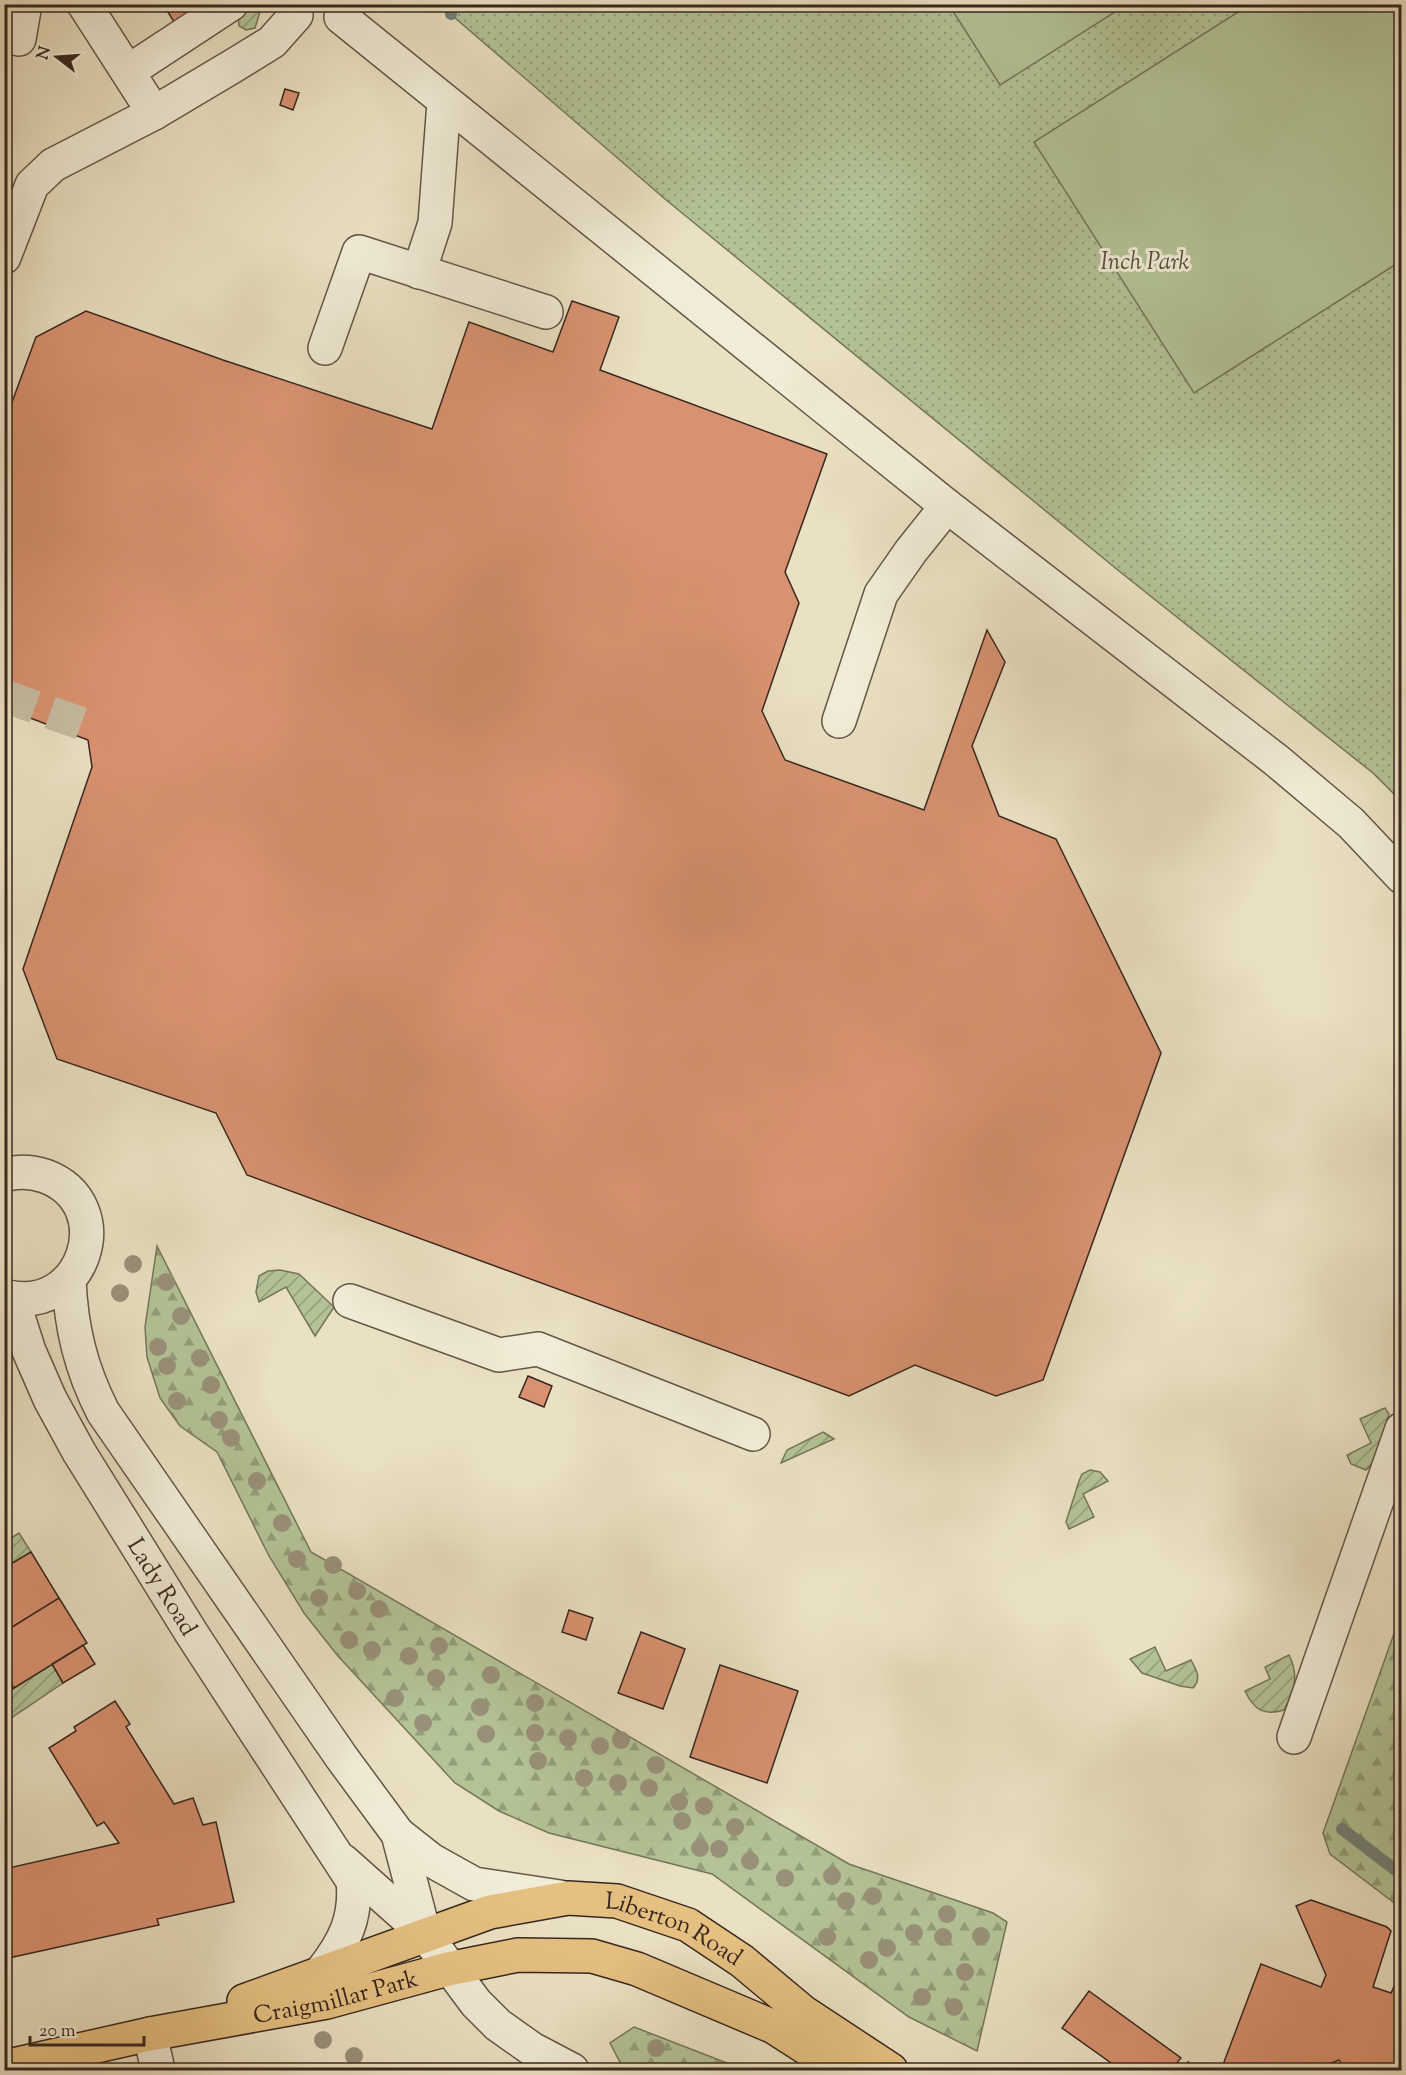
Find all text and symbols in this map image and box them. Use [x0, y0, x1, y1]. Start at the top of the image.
north arrow [27, 27, 87, 87]
text: N [32, 44, 58, 63]
park label: Inch Park [1101, 246, 1190, 280]
street label: Lady Road [118, 1532, 205, 1644]
street label: Liberton Road [604, 1885, 749, 1976]
street label: Craigmillar Park [251, 1963, 422, 2034]
scale bar [30, 2009, 144, 2047]
text: 20 m [39, 2019, 76, 2045]

